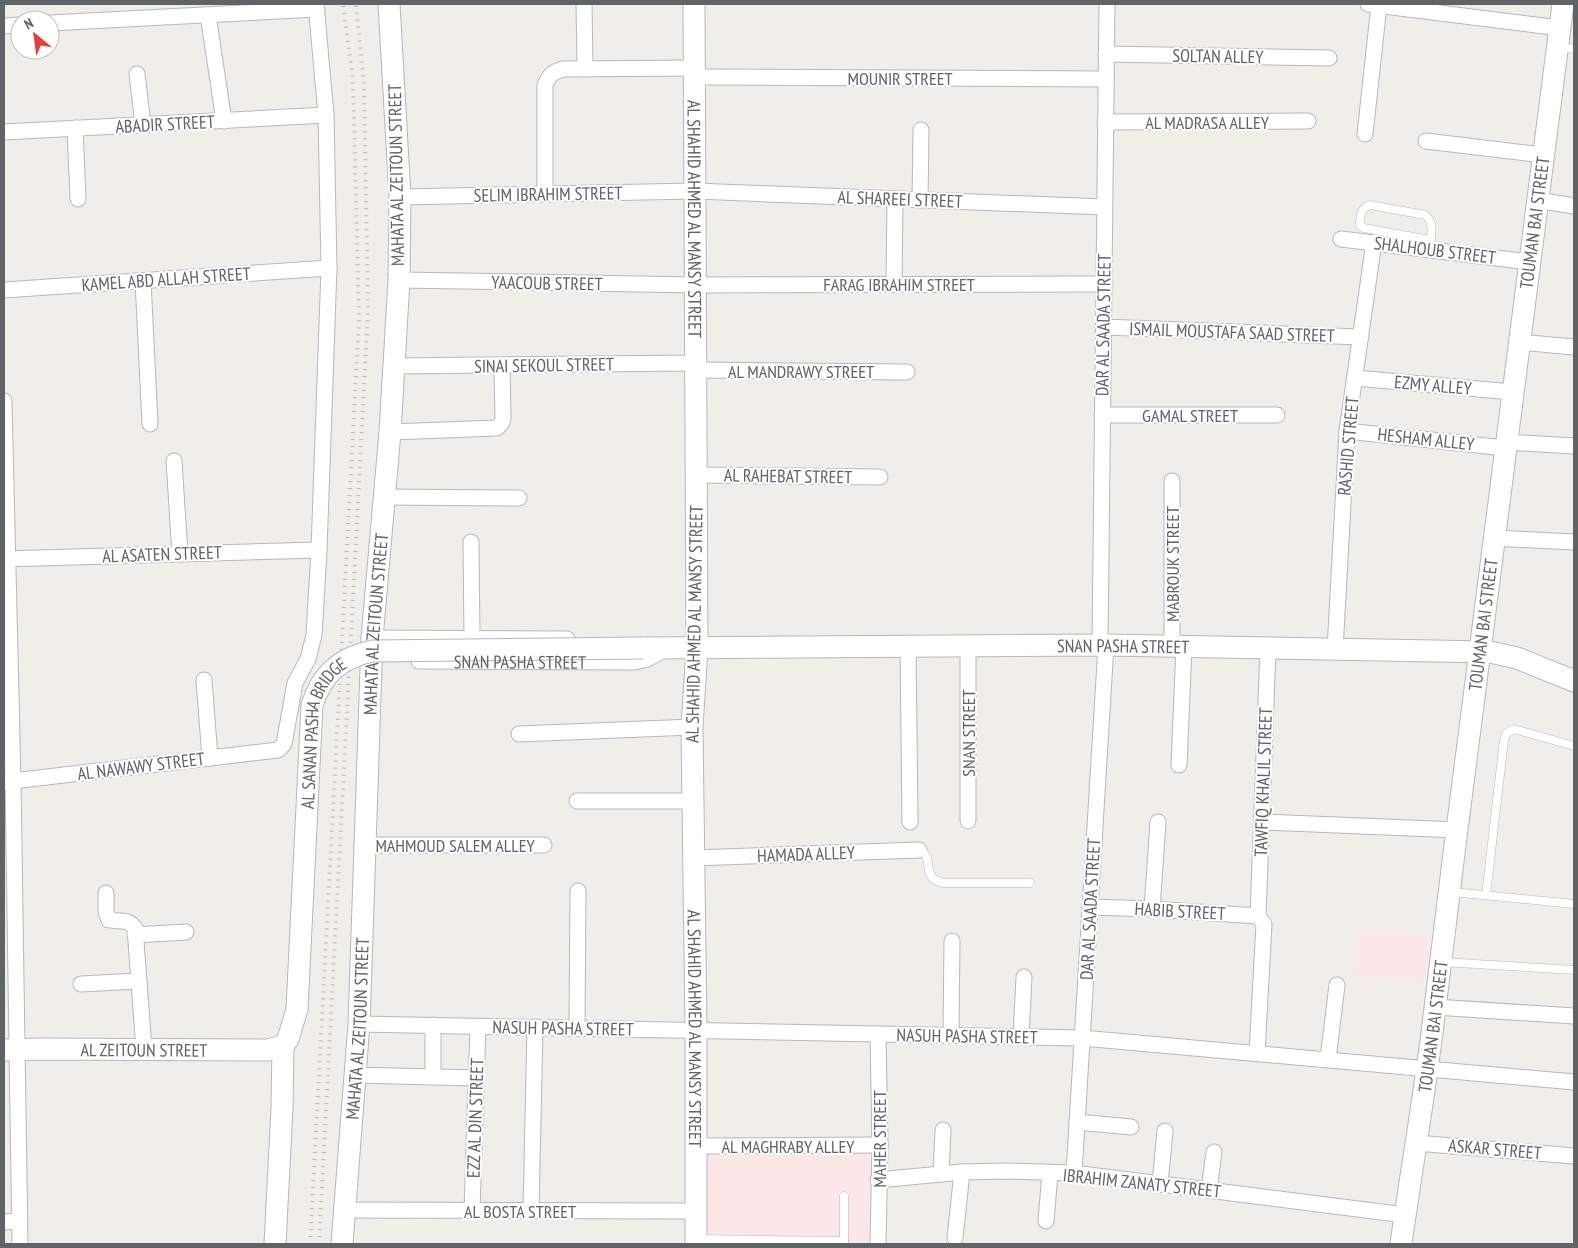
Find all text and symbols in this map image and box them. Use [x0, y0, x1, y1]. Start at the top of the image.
north arrow [10, 10, 60, 60]
text: N [21, 14, 36, 33]
street label: SOLTAN ALLEY [1172, 44, 1265, 68]
street label: MOUNIR STREET [848, 67, 952, 90]
street label: MAHATA AL ZEITOUN STREET [383, 84, 409, 266]
street label: AL SHAHID AHMED AL MANSY STREET [683, 100, 707, 338]
street label: ABADIR STREET [115, 110, 215, 138]
street label: AL MADRASA ALLEY [1145, 111, 1270, 134]
street label: TOUMAN BAI STREET [1514, 155, 1554, 290]
street label: SELIM IBRAHIM STREET [473, 181, 623, 207]
street label: AL SHAREEI STREET [837, 185, 963, 213]
street label: SHALHOUB STREET [1373, 231, 1497, 269]
street label: DAR AL SAADA STREET [1090, 254, 1116, 396]
street label: KAMEL ABD ALLAH STREET [81, 262, 251, 296]
street label: YAACOUB STREET [491, 271, 603, 295]
street label: FARAG IBRAHIM STREET [823, 273, 975, 296]
street label: ISMAIL MOUSTAFA SAAD STREET [1129, 317, 1335, 347]
street label: SINAI SEKOUL STREET [474, 352, 614, 378]
street label: AL MANDRAWY STREET [728, 360, 874, 383]
street label: EZMY ALLEY [1393, 370, 1473, 400]
street label: RASHID STREET [1332, 395, 1364, 497]
street label: GAMAL STREET [1142, 404, 1238, 427]
street label: HESHAM ALLEY [1376, 422, 1476, 456]
street label: AL RAHEBAT STREET [724, 463, 852, 489]
street label: AL SHAHID AHMED AL MANSY STREET [680, 505, 708, 743]
street label: MABROUK STREET [1161, 506, 1184, 622]
street label: MAHATA AL ZEITOUN STREET [358, 532, 393, 715]
street label: AL ASATEN STREET [102, 540, 222, 568]
street label: TOUMAN BAI STREET [1463, 557, 1502, 692]
street label: SNAN PASHA STREET [1057, 633, 1189, 658]
street label: SNAN PASHA STREET [454, 650, 586, 673]
street label: AL SANAN PASHA BRIDGE [295, 652, 350, 809]
street label: SNAN STREET [957, 689, 980, 777]
street label: TAWFIQ KHALIL STREET [1249, 707, 1277, 857]
street label: AL NAWAWY STREET [76, 747, 206, 785]
street label: MAHMOUD SALEM ALLEY [375, 834, 535, 857]
street label: DAR AL SAADA STREET [1075, 837, 1105, 981]
street label: HAMADA ALLEY [757, 841, 856, 867]
street label: HABIB STREET [1134, 897, 1226, 925]
street label: AL SHAHID AHMED AL MANSY STREET [683, 910, 708, 1148]
street label: MAHATA AL ZEITOUN STREET [340, 937, 373, 1120]
street label: TOUMAN BAI STREET [1412, 959, 1452, 1094]
street label: NASUH PASHA STREET [492, 1015, 634, 1041]
street label: NASUH PASHA STREET [896, 1023, 1038, 1049]
street label: AL ZEITOUN STREET [81, 1038, 207, 1061]
street label: EZZ AL DIN STREET [461, 1058, 489, 1178]
street label: MAHER STREET [868, 1090, 891, 1188]
street label: ASKAR STREET [1447, 1133, 1543, 1165]
street label: AL MAGHRABY ALLEY [721, 1135, 855, 1158]
street label: IBRAHIM ZANATY STREET [1062, 1163, 1222, 1203]
street label: AL BOSTA STREET [464, 1200, 576, 1223]

